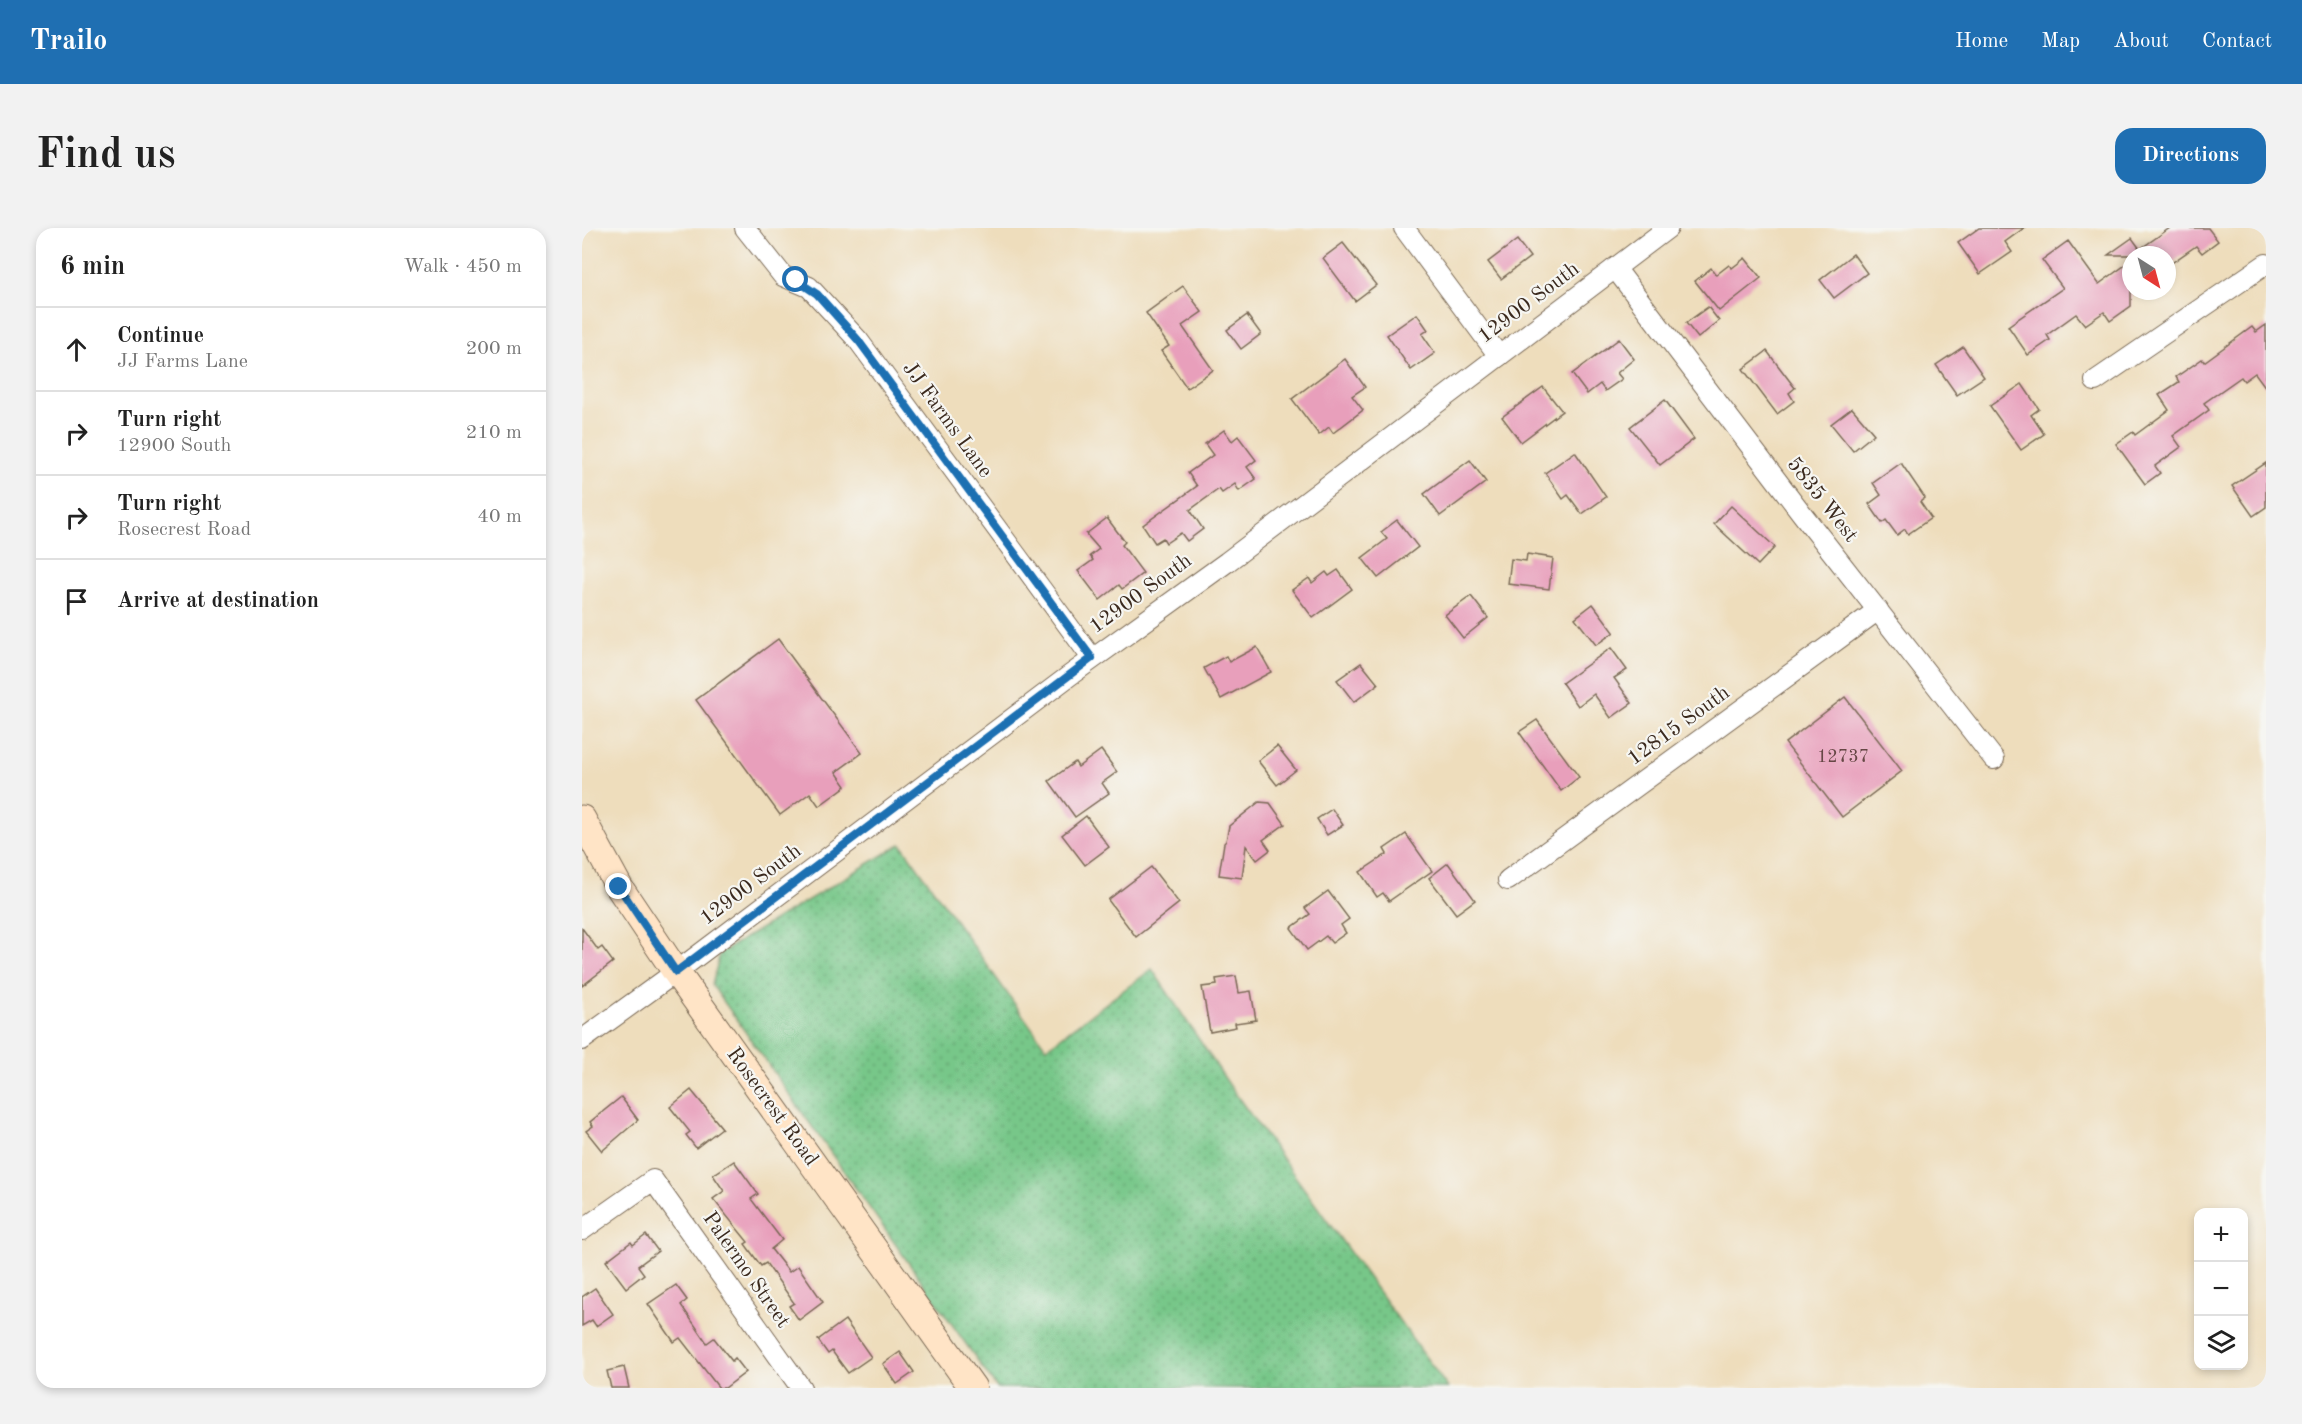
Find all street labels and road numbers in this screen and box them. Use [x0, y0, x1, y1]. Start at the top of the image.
street label: 12900 South [1475, 258, 1583, 348]
street label: JJ Farms Lane [898, 358, 996, 482]
street label: 5835 West [1783, 454, 1861, 546]
street label: 12900 South [1086, 550, 1196, 638]
street label: 12815 South [1624, 682, 1734, 770]
street label: 12900 South [697, 840, 805, 930]
street label: Rosecrest Road [722, 1044, 822, 1170]
street label: Palermo Street [698, 1208, 794, 1332]

